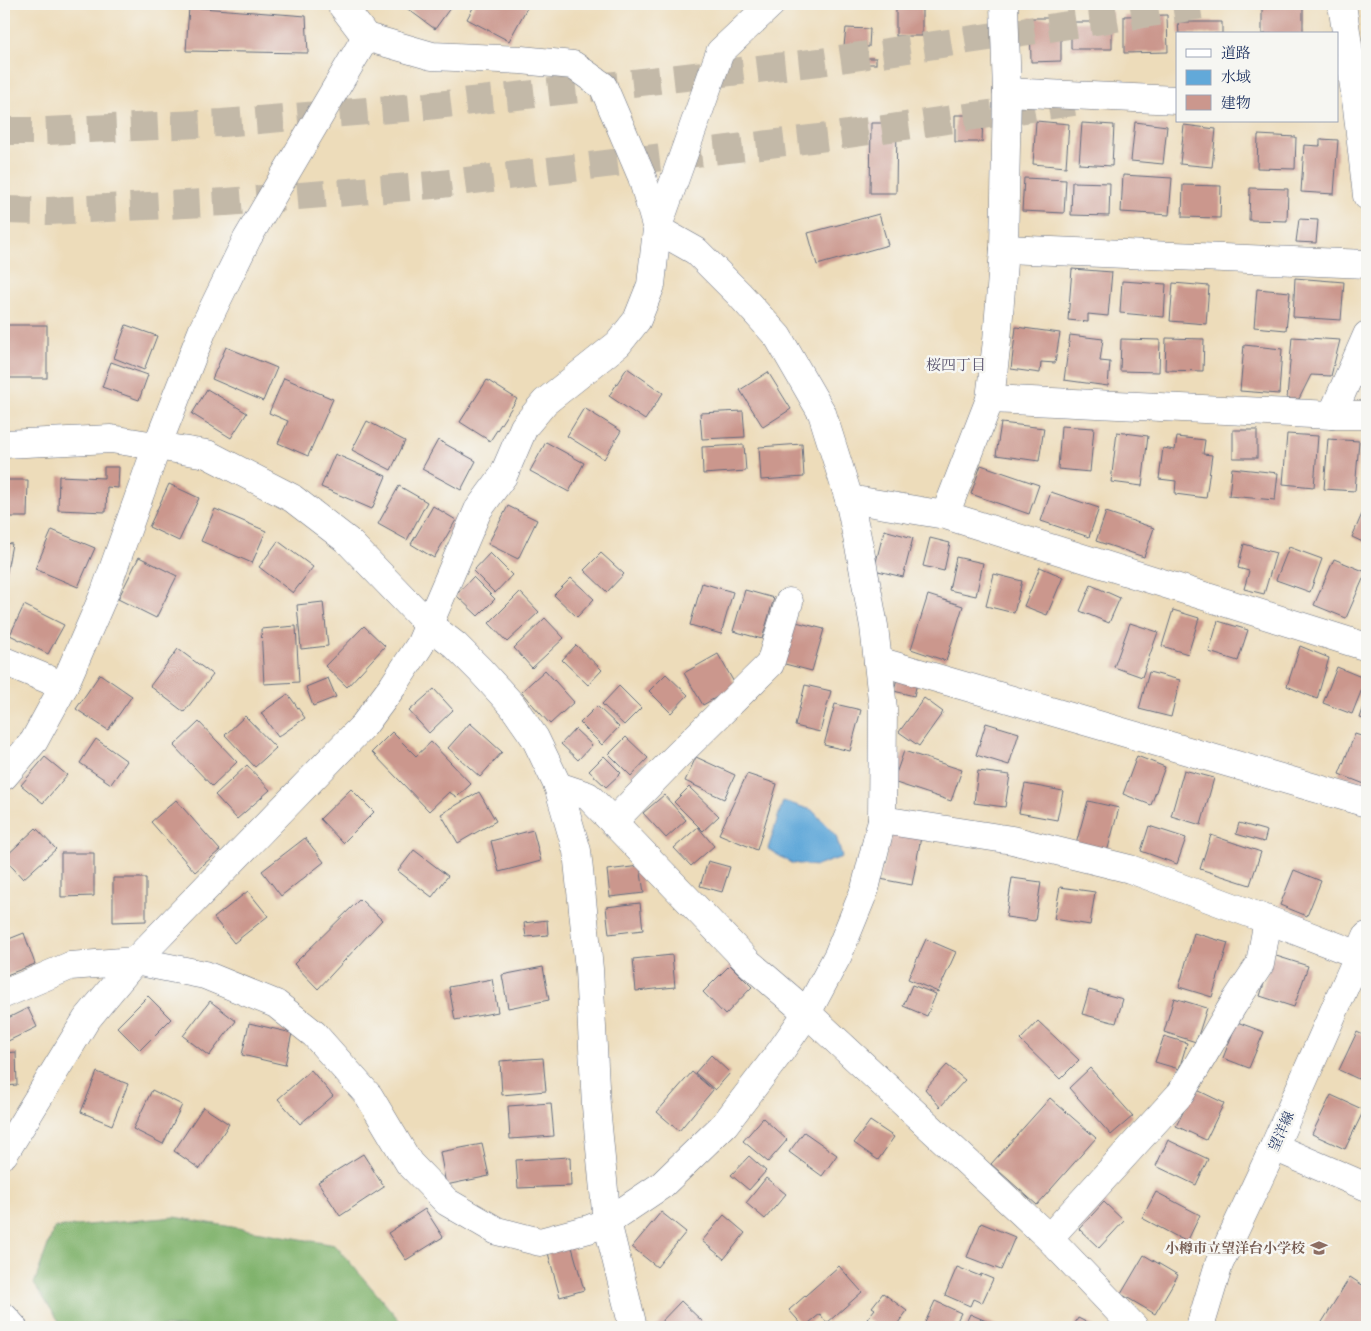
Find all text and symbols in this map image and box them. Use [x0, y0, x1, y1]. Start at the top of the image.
legend [1176, 32, 1338, 122]
text: 道路 [1221, 43, 1251, 62]
text: 水域 [1221, 67, 1251, 86]
text: 建物 [1221, 93, 1251, 112]
district label: 桜四丁目 [926, 355, 986, 374]
street label: 望洋線 [1264, 1108, 1298, 1154]
school or university icon: 小樽市立望洋台小学校 [1309, 1238, 1329, 1258]
place label: 小樽市立望洋台小学校 [1165, 1239, 1305, 1257]

